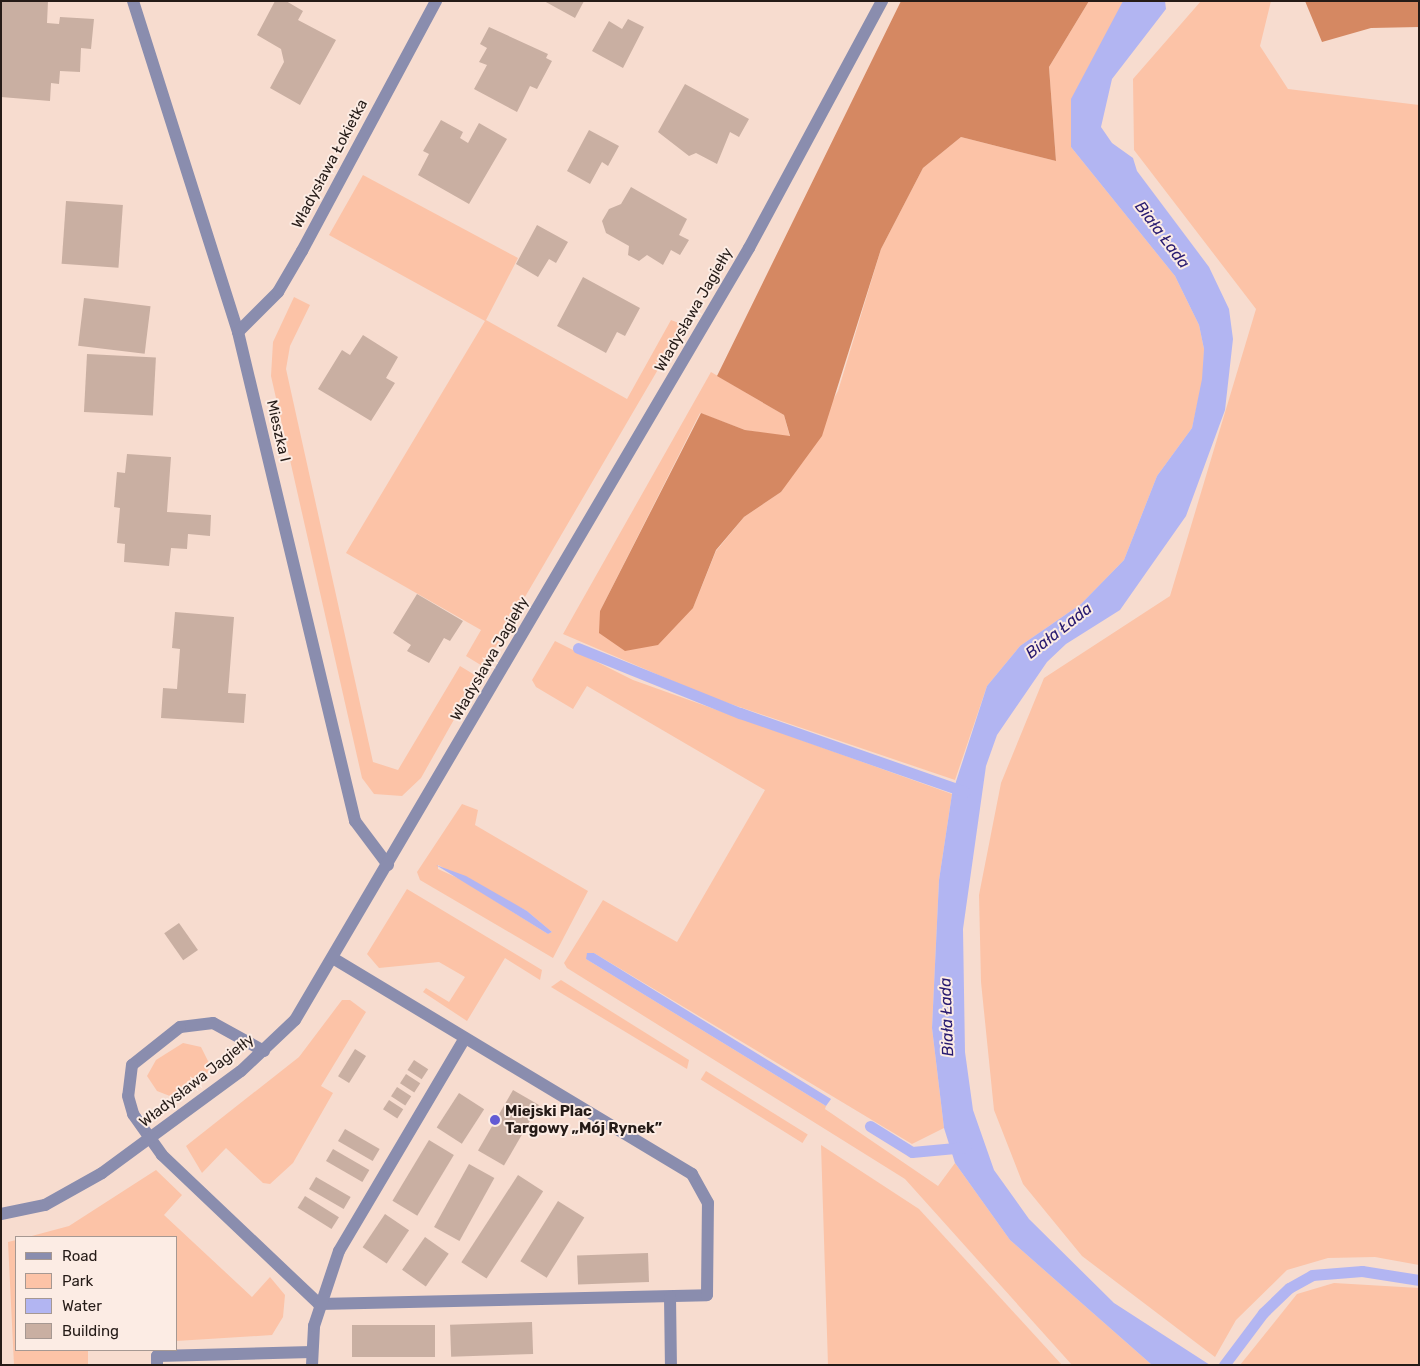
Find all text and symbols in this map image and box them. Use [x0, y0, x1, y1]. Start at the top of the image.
street label: Władysława Łokietka [288, 96, 372, 232]
water label: Biała Łada [1131, 198, 1193, 272]
street label: Władysława Jagiełły [651, 245, 737, 375]
street label: Mieszka I [262, 398, 294, 464]
street label: Władysława Jagiełły [447, 594, 533, 724]
water label: Biała Łada [1022, 599, 1096, 663]
water label: Biała Łada [936, 977, 958, 1057]
street label: Władysława Jagiełły [136, 1031, 258, 1131]
place label: Miejski Plac Targowy „Mój Rynek” [505, 1102, 662, 1137]
marker: Miejski Plac Targowy „Mój Rynek” [489, 1114, 501, 1126]
legend [15, 1236, 178, 1351]
text: Road [62, 1247, 98, 1265]
text: Park [62, 1272, 93, 1290]
text: Water [62, 1297, 102, 1315]
text: Building [62, 1322, 119, 1340]

